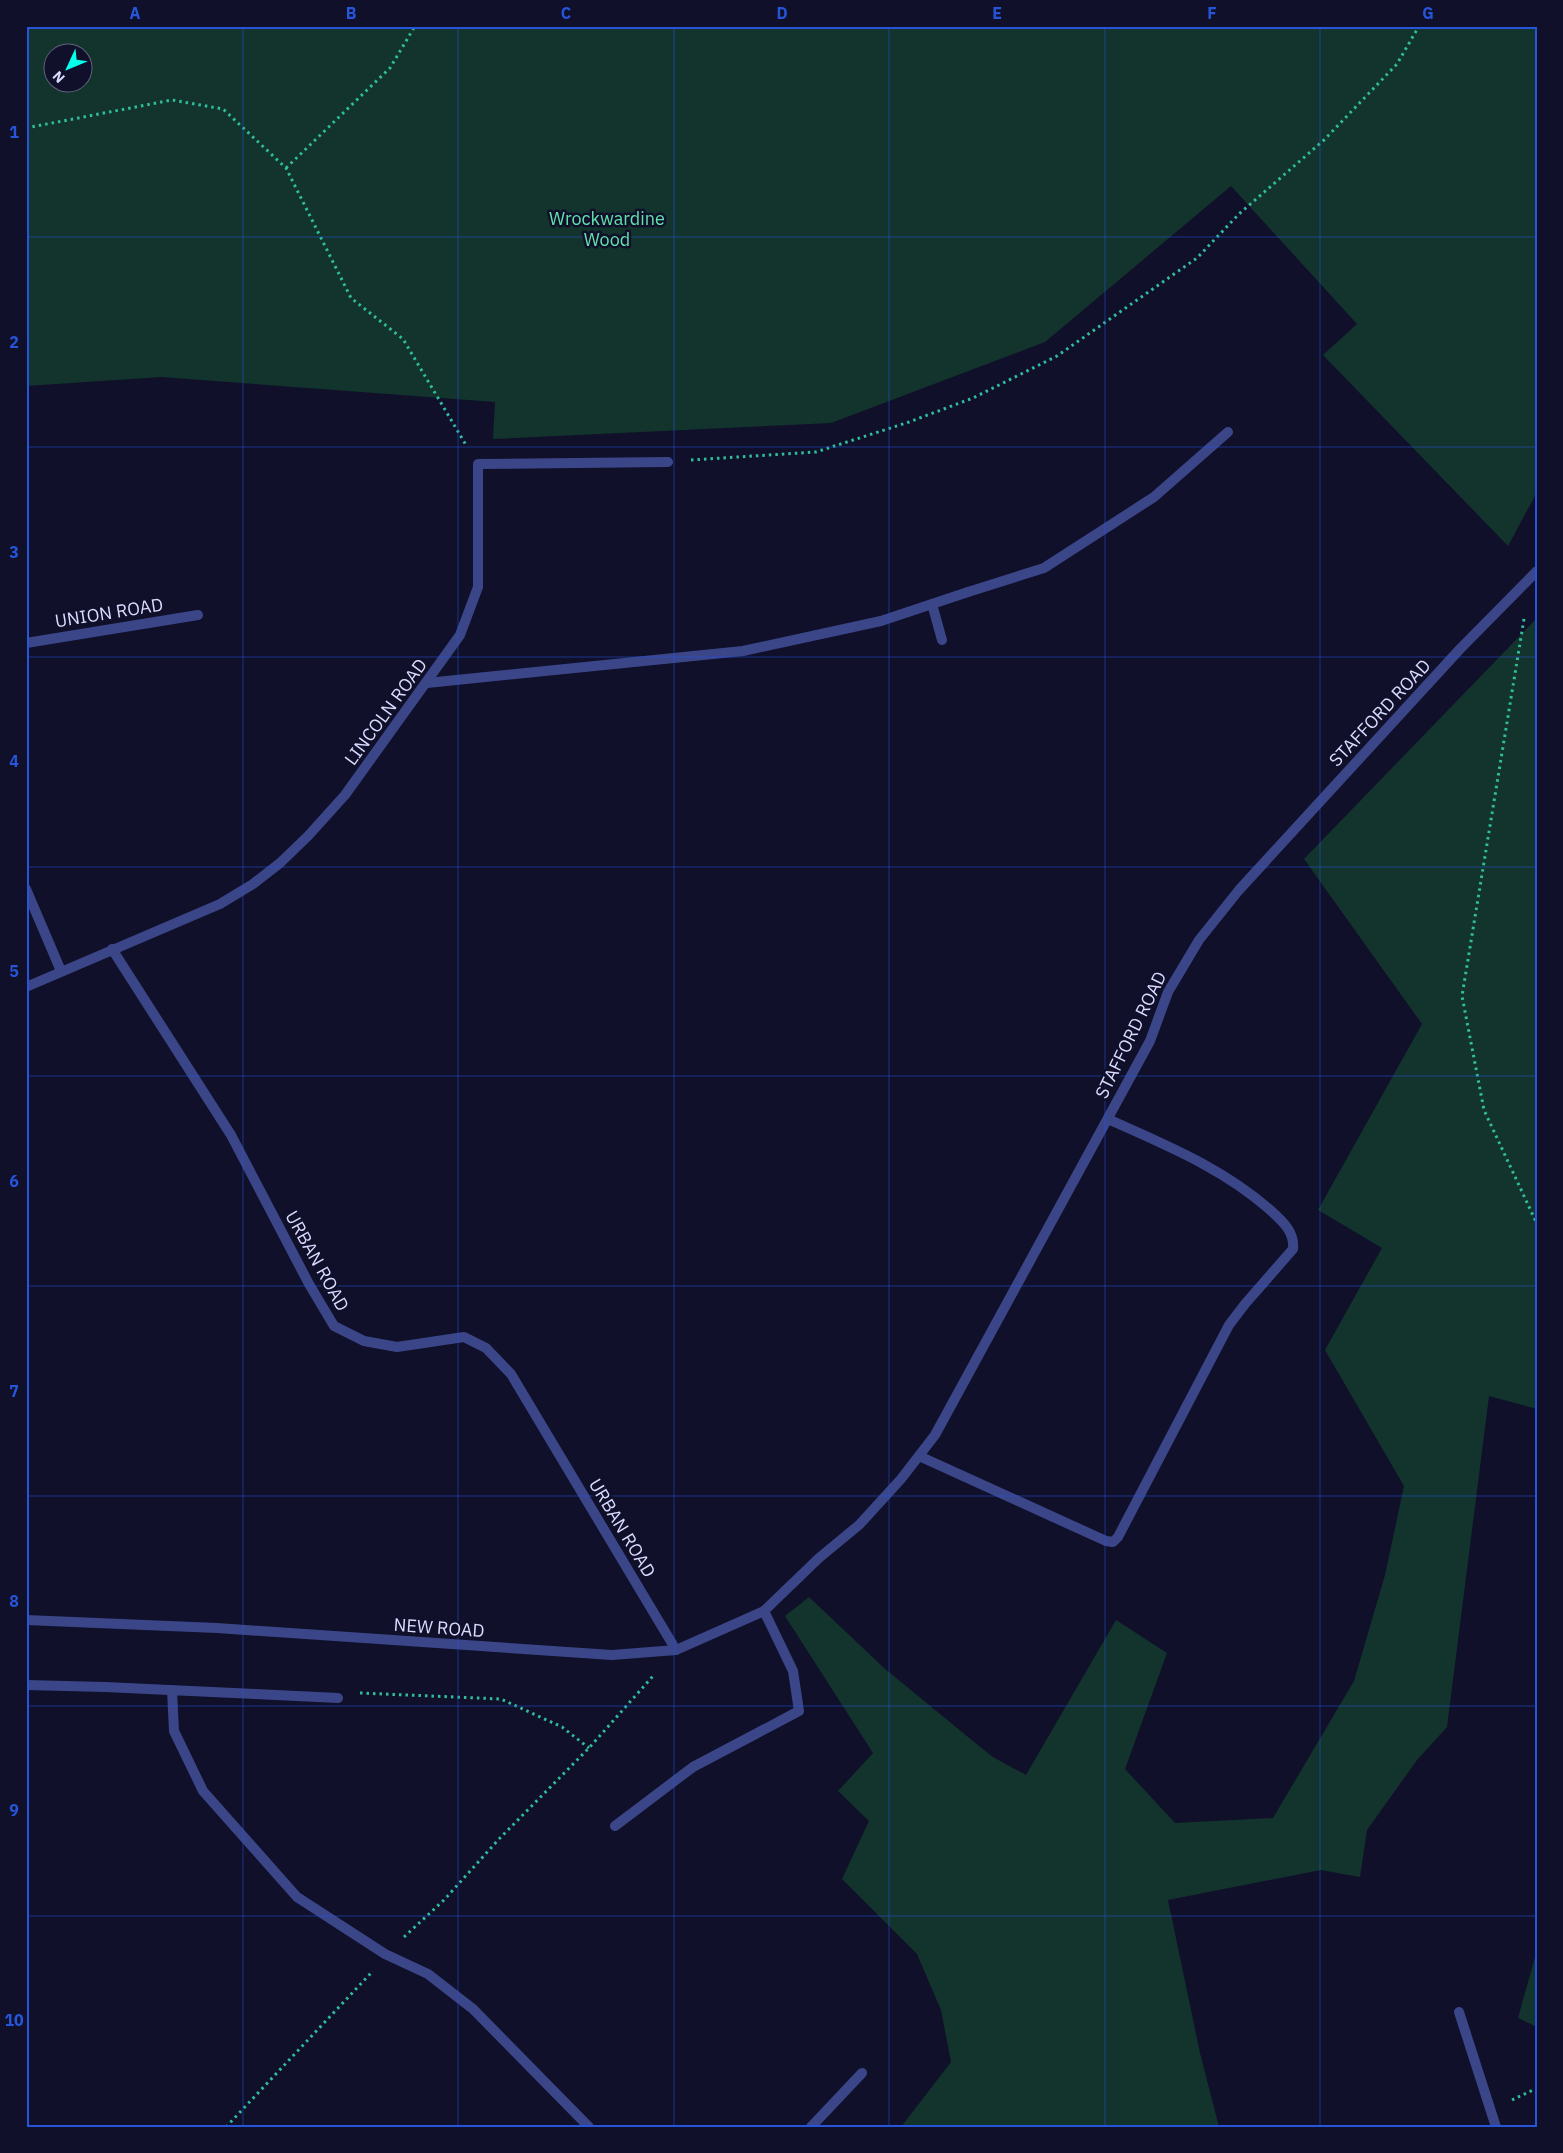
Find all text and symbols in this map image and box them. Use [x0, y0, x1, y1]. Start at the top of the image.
text: A [130, 3, 141, 23]
text: B [346, 3, 357, 23]
text: C [561, 3, 571, 23]
text: D [776, 3, 788, 23]
text: E [992, 3, 1002, 23]
text: F [1207, 3, 1217, 23]
text: G [1422, 3, 1434, 23]
north arrow [42, 42, 92, 92]
text: N [49, 67, 69, 87]
text: 1 [9, 122, 19, 142]
park label: Wrockwardine Wood [549, 207, 665, 251]
text: 2 [9, 332, 19, 352]
text: 3 [9, 542, 19, 562]
street label: UNION ROAD [53, 593, 165, 632]
street label: LINCOLN ROAD [339, 654, 432, 769]
street label: STAFFORD ROAD [1324, 654, 1435, 771]
text: 4 [9, 751, 19, 771]
text: 5 [9, 961, 19, 981]
street label: STAFFORD ROAD [1090, 967, 1171, 1102]
text: 6 [9, 1171, 19, 1191]
street label: URBAN ROAD [280, 1207, 354, 1315]
text: 7 [9, 1381, 19, 1401]
street label: URBAN ROAD [584, 1474, 661, 1581]
text: 8 [9, 1591, 19, 1611]
street label: NEW ROAD [393, 1613, 485, 1642]
text: 9 [9, 1800, 19, 1820]
text: 10 [4, 2010, 24, 2030]

